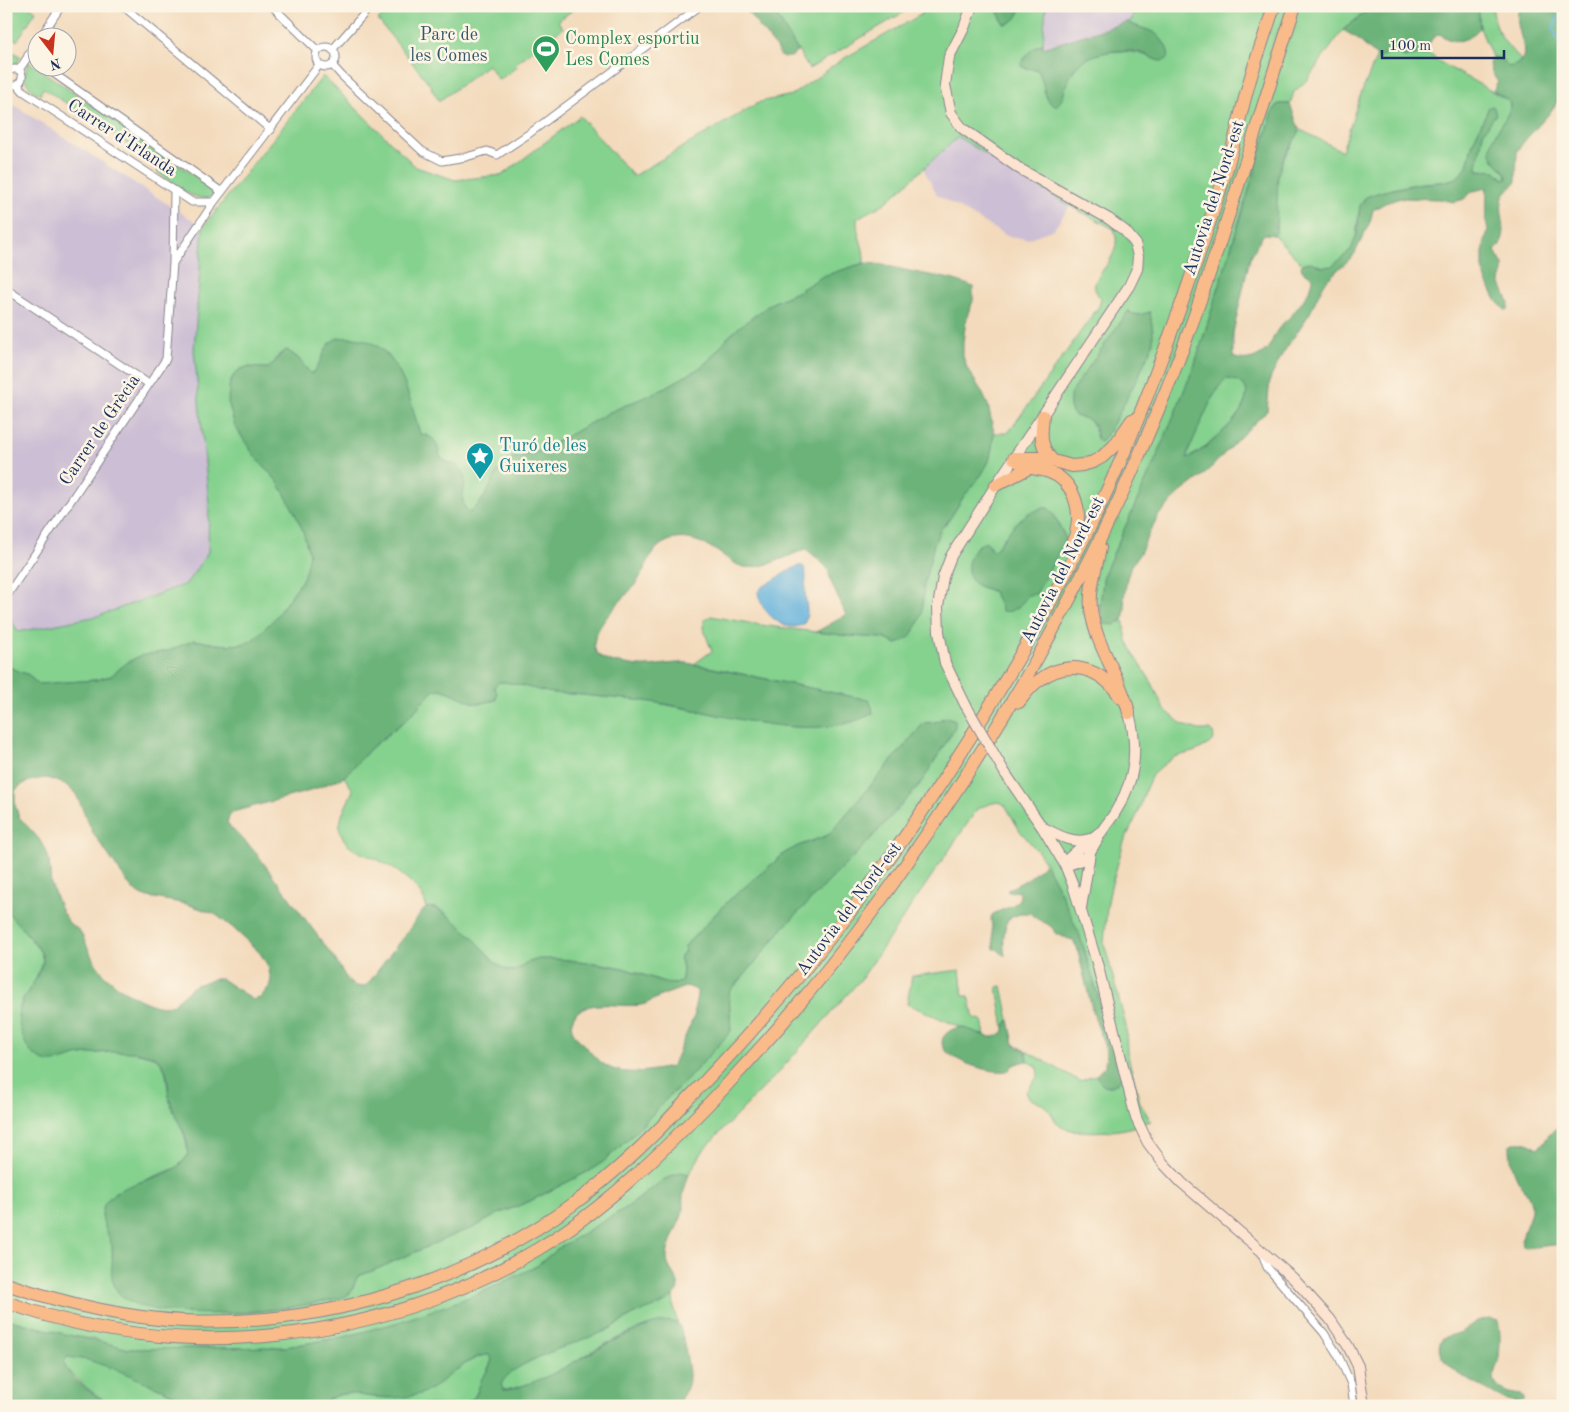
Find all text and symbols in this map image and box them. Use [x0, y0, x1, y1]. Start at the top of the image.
park label: Parc de les Comes [410, 26, 488, 65]
north arrow [28, 28, 78, 78]
scale bar [1382, 28, 1504, 60]
place label: Complex esportiu Les Comes [565, 30, 700, 69]
sports icon: Complex esportiu Les Comes [531, 34, 561, 73]
text: 100 m [1389, 39, 1431, 54]
text: N [48, 55, 62, 72]
street label: Carrer d'Irlanda [64, 96, 180, 180]
street label: Autovia del Nord-est [1180, 118, 1248, 278]
street label: Carrer de Grècia [56, 371, 144, 489]
place label: Turó de les Guixeres [499, 437, 587, 476]
place icon: Turó de les Guixeres [465, 441, 495, 480]
street label: Autovia del Nord-est [1018, 494, 1108, 646]
street label: Autovia del Nord-est [793, 839, 905, 979]

